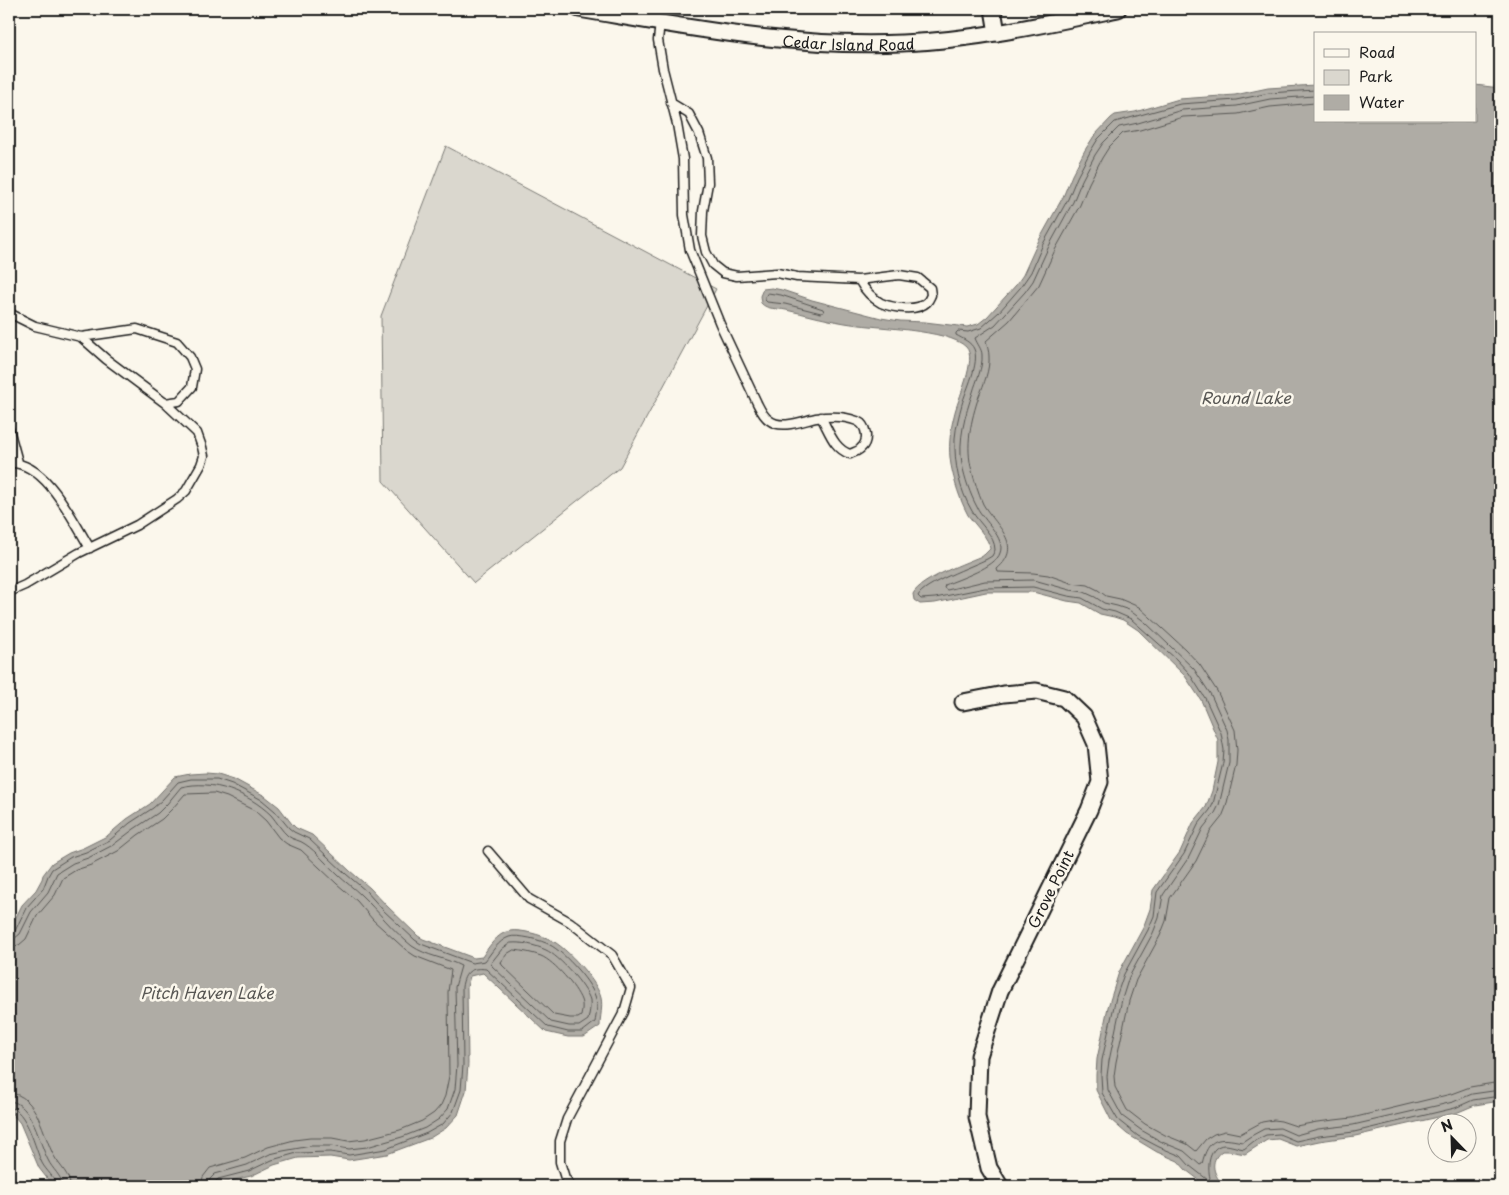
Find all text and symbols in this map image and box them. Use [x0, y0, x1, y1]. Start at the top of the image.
street label: Cedar Island Road [782, 28, 915, 55]
legend [1314, 32, 1476, 122]
text: Road [1359, 40, 1395, 63]
text: Park [1359, 64, 1393, 87]
text: Water [1359, 90, 1404, 113]
water label: Round Lake [1201, 385, 1292, 409]
street label: Grove Point [1021, 846, 1079, 932]
water label: Pitch Haven Lake [140, 980, 275, 1004]
north arrow [1426, 1112, 1476, 1162]
text: N [1438, 1114, 1456, 1137]

